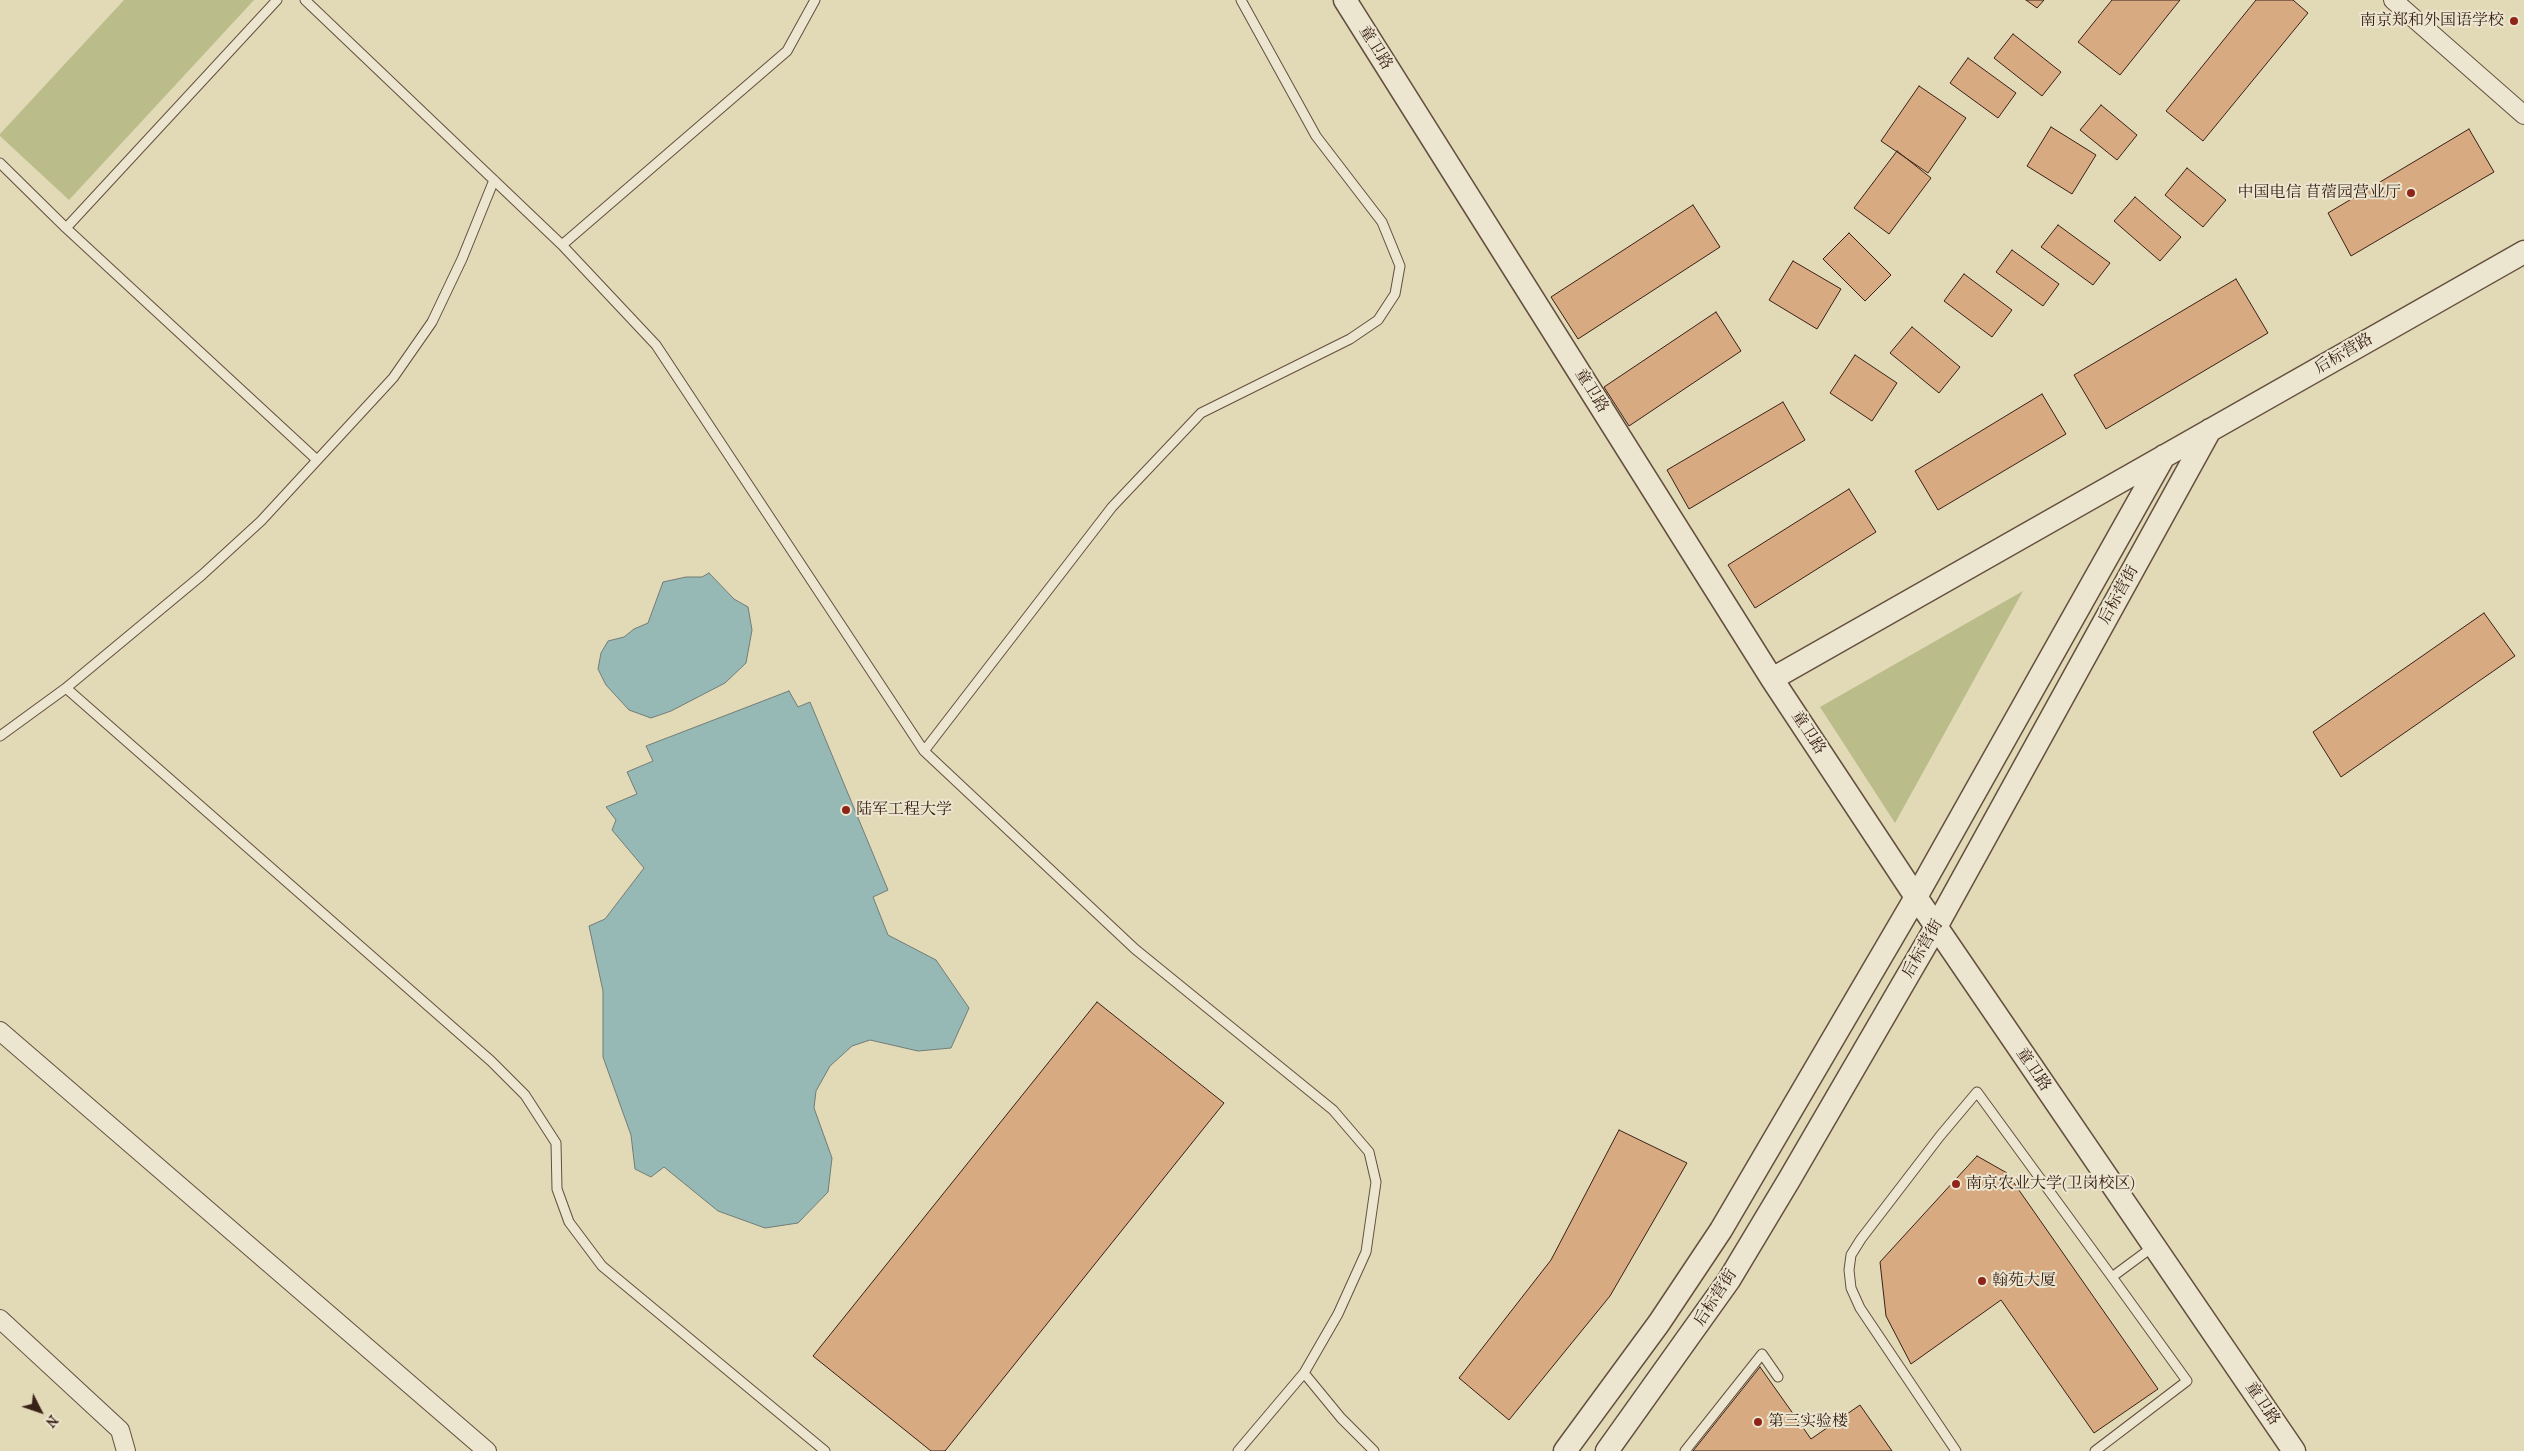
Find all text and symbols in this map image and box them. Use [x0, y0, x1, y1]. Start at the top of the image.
place label: 南京郑和外国语学校 [2360, 11, 2504, 31]
marker: 南京郑和外国语学校 [2508, 15, 2520, 27]
street label: 童卫路 [1354, 23, 1396, 73]
place label: 中国电信 苜蓿园营业厅 [2238, 183, 2401, 203]
marker: 中国电信 苜蓿园营业厅 [2405, 187, 2417, 199]
street label: 后标营路 [2311, 330, 2377, 378]
street label: 童卫路 [1570, 366, 1612, 416]
street label: 后标营街 [2095, 562, 2143, 628]
street label: 童卫路 [1787, 708, 1829, 758]
place label: 陆军工程大学 [856, 800, 952, 820]
marker: 陆军工程大学 [840, 804, 852, 816]
street label: 后标营街 [1899, 916, 1947, 982]
street label: 童卫路 [2012, 1045, 2054, 1095]
place label: 南京农业大学(卫岗校区) [1966, 1174, 2135, 1194]
marker: 南京农业大学(卫岗校区) [1950, 1178, 1962, 1190]
street label: 后标营街 [1691, 1266, 1741, 1330]
place label: 翰苑大厦 [1992, 1271, 2056, 1291]
marker: 翰苑大厦 [1976, 1275, 1988, 1287]
street label: 童卫路 [2241, 1379, 2283, 1429]
north arrow [15, 1386, 65, 1436]
text: N [42, 1412, 62, 1431]
place label: 第三实验楼 [1768, 1412, 1848, 1432]
marker: 第三实验楼 [1752, 1416, 1764, 1428]

